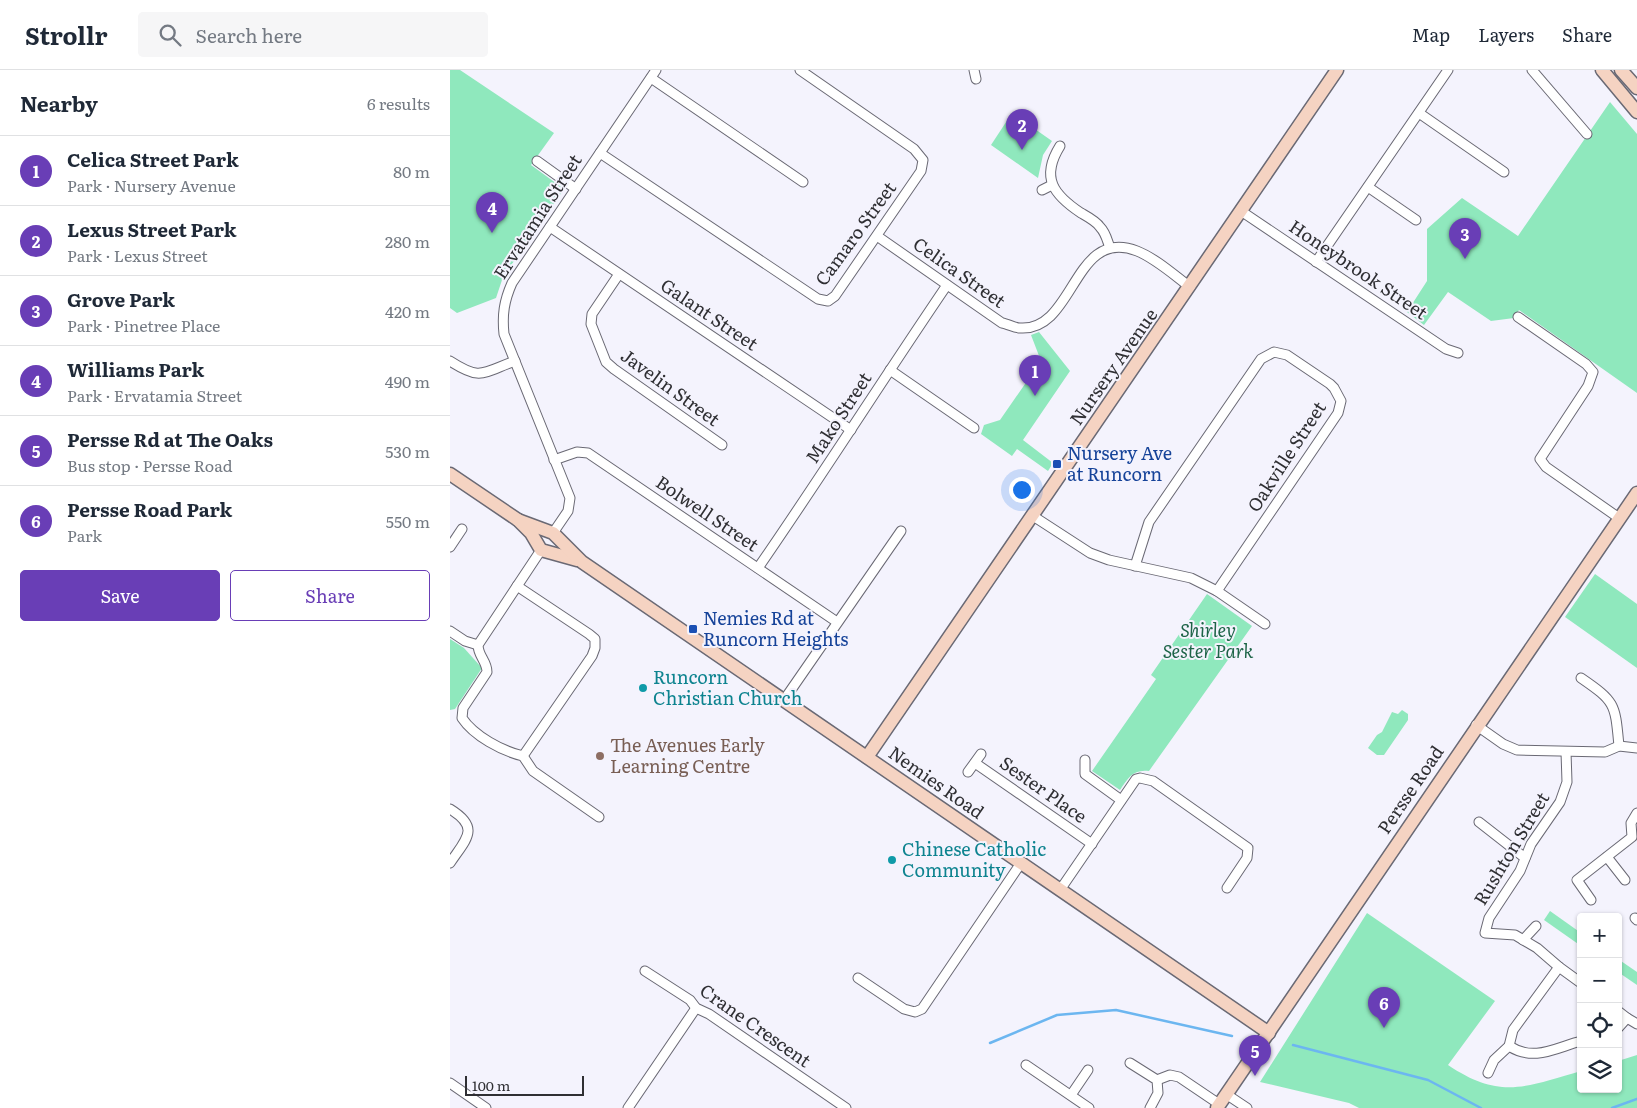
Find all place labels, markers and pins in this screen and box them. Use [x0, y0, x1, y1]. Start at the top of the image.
pin: 2 [1006, 109, 1038, 150]
pin: 4 [476, 192, 508, 233]
pin: 3 [1449, 218, 1481, 259]
pin: 1 [1019, 355, 1051, 396]
place label: Nursery Ave at Runcorn [1067, 439, 1172, 487]
marker: Nursery Ave at Runcorn [1051, 458, 1063, 470]
place label: Nemies Rd at Runcorn Heights [703, 604, 848, 652]
marker: Nemies Rd at Runcorn Heights [687, 623, 699, 635]
place label: Runcorn Christian Church [653, 663, 802, 711]
marker: Runcorn Christian Church [637, 682, 649, 694]
place label: The Avenues Early Learning Centre [610, 731, 765, 779]
marker: The Avenues Early Learning Centre [594, 750, 606, 762]
place label: Chinese Catholic Community [902, 835, 1046, 883]
marker: Chinese Catholic Community [886, 854, 898, 866]
pin: 6 [1368, 987, 1400, 1028]
pin: 5 [1239, 1035, 1271, 1076]

